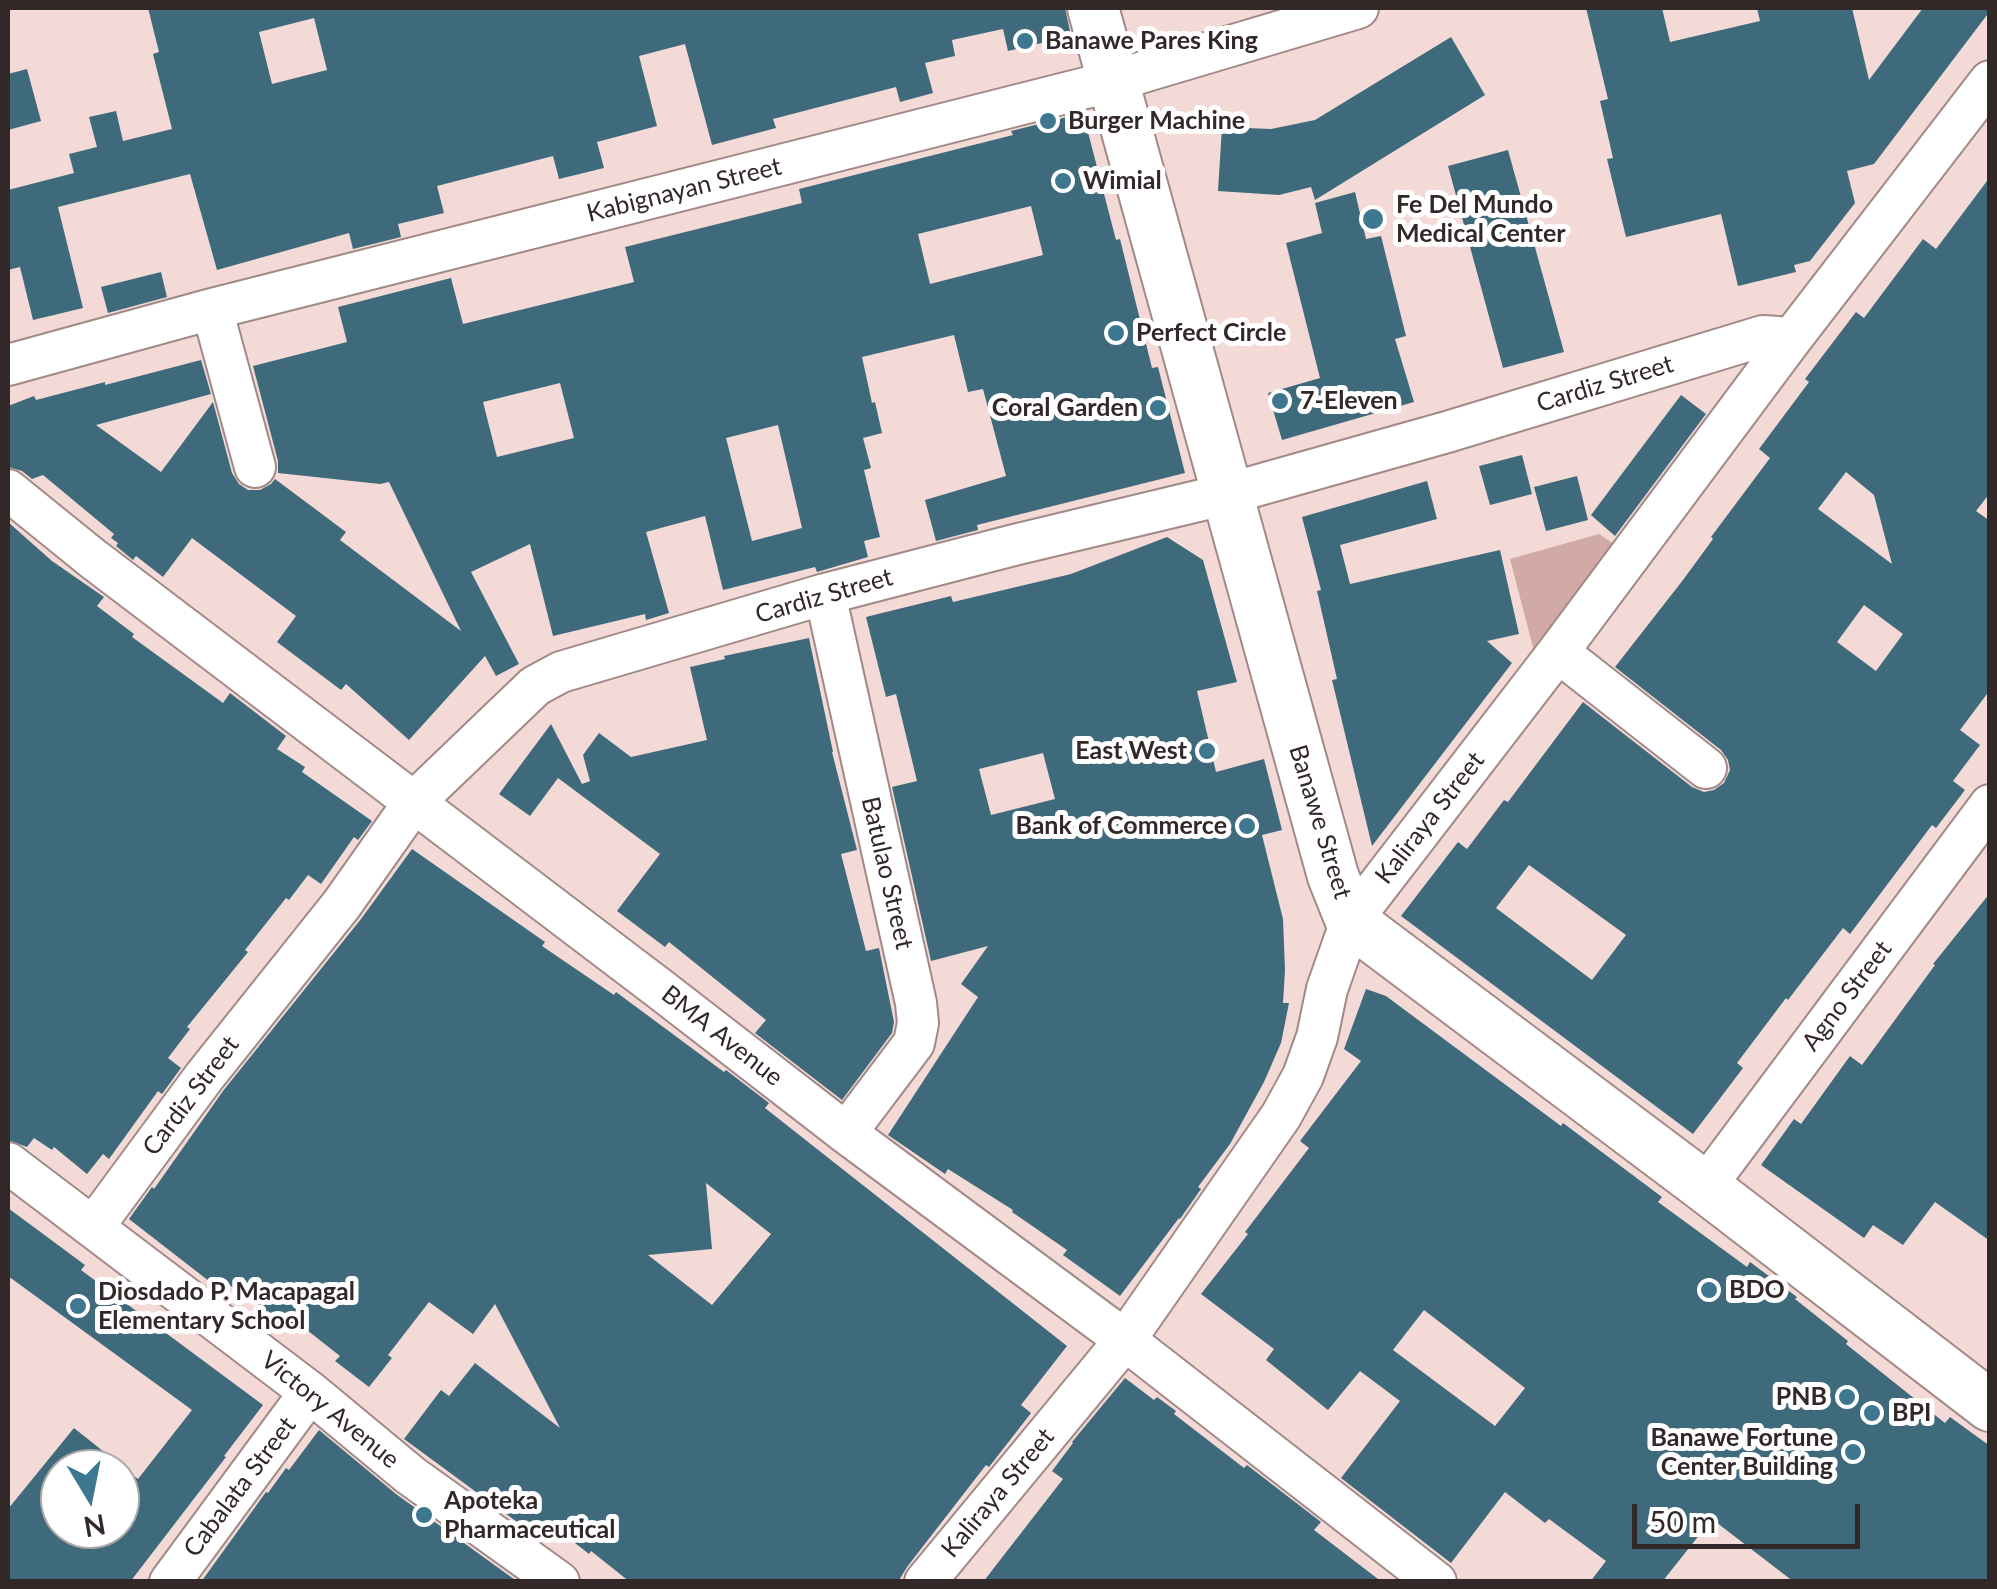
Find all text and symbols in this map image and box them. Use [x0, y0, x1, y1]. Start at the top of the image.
place label: Banawe Pares King [1045, 26, 1258, 56]
marker: Banawe Pares King [1014, 30, 1036, 52]
place label: Burger Machine [1068, 106, 1245, 136]
marker: Burger Machine [1037, 110, 1059, 132]
street label: Kabignayan Street [584, 151, 784, 229]
place label: Wimial [1083, 166, 1162, 196]
marker: Wimial [1052, 170, 1074, 192]
place label: Fe Del Mundo Medical Center [1396, 190, 1566, 249]
marker: Fe Del Mundo Medical Center [1360, 206, 1386, 232]
place label: Perfect Circle [1136, 318, 1286, 348]
marker: Perfect Circle [1105, 322, 1127, 344]
street label: Cardiz Street [1533, 349, 1677, 419]
place label: 7-Eleven [1300, 386, 1398, 416]
marker: 7-Eleven [1269, 390, 1291, 412]
place label: Coral Garden [992, 393, 1138, 423]
marker: Coral Garden [1147, 397, 1169, 419]
street label: Cardiz Street [752, 562, 896, 630]
place label: East West [1075, 736, 1187, 766]
marker: East West [1196, 740, 1218, 762]
street label: Banawe Street [1282, 741, 1358, 903]
street label: Kaliraya Street [1369, 746, 1491, 890]
street label: Batulao Street [855, 794, 919, 952]
place label: Bank of Commerce [1015, 811, 1227, 841]
marker: Bank of Commerce [1236, 815, 1258, 837]
street label: Agno Street [1796, 935, 1898, 1057]
street label: BMA Avenue [655, 979, 789, 1093]
street label: Cardiz Street [137, 1031, 245, 1161]
place label: BDO [1729, 1275, 1785, 1305]
place label: Diosdado P. Macapagal Elementary School [98, 1277, 355, 1336]
marker: BDO [1698, 1279, 1720, 1301]
marker: Diosdado P. Macapagal Elementary School [67, 1295, 89, 1317]
street label: Victory Avenue [255, 1345, 405, 1475]
place label: PNB [1776, 1382, 1827, 1412]
marker: PNB [1836, 1386, 1858, 1408]
place label: BPI [1892, 1398, 1931, 1428]
marker: BPI [1861, 1402, 1883, 1424]
street label: Cabalata Street [178, 1411, 302, 1563]
street label: Kaliraya Street [935, 1422, 1061, 1564]
place label: Banawe Fortune Center Building [1651, 1423, 1833, 1482]
marker: Banawe Fortune Center Building [1842, 1441, 1864, 1463]
north arrow [40, 1449, 140, 1549]
scale bar [1637, 1484, 1864, 1546]
place label: Apoteka Pharmaceutical [444, 1486, 615, 1545]
text: 50 m [1649, 1503, 1716, 1539]
marker: Apoteka Pharmaceutical [413, 1504, 435, 1526]
text: N [81, 1508, 108, 1545]

